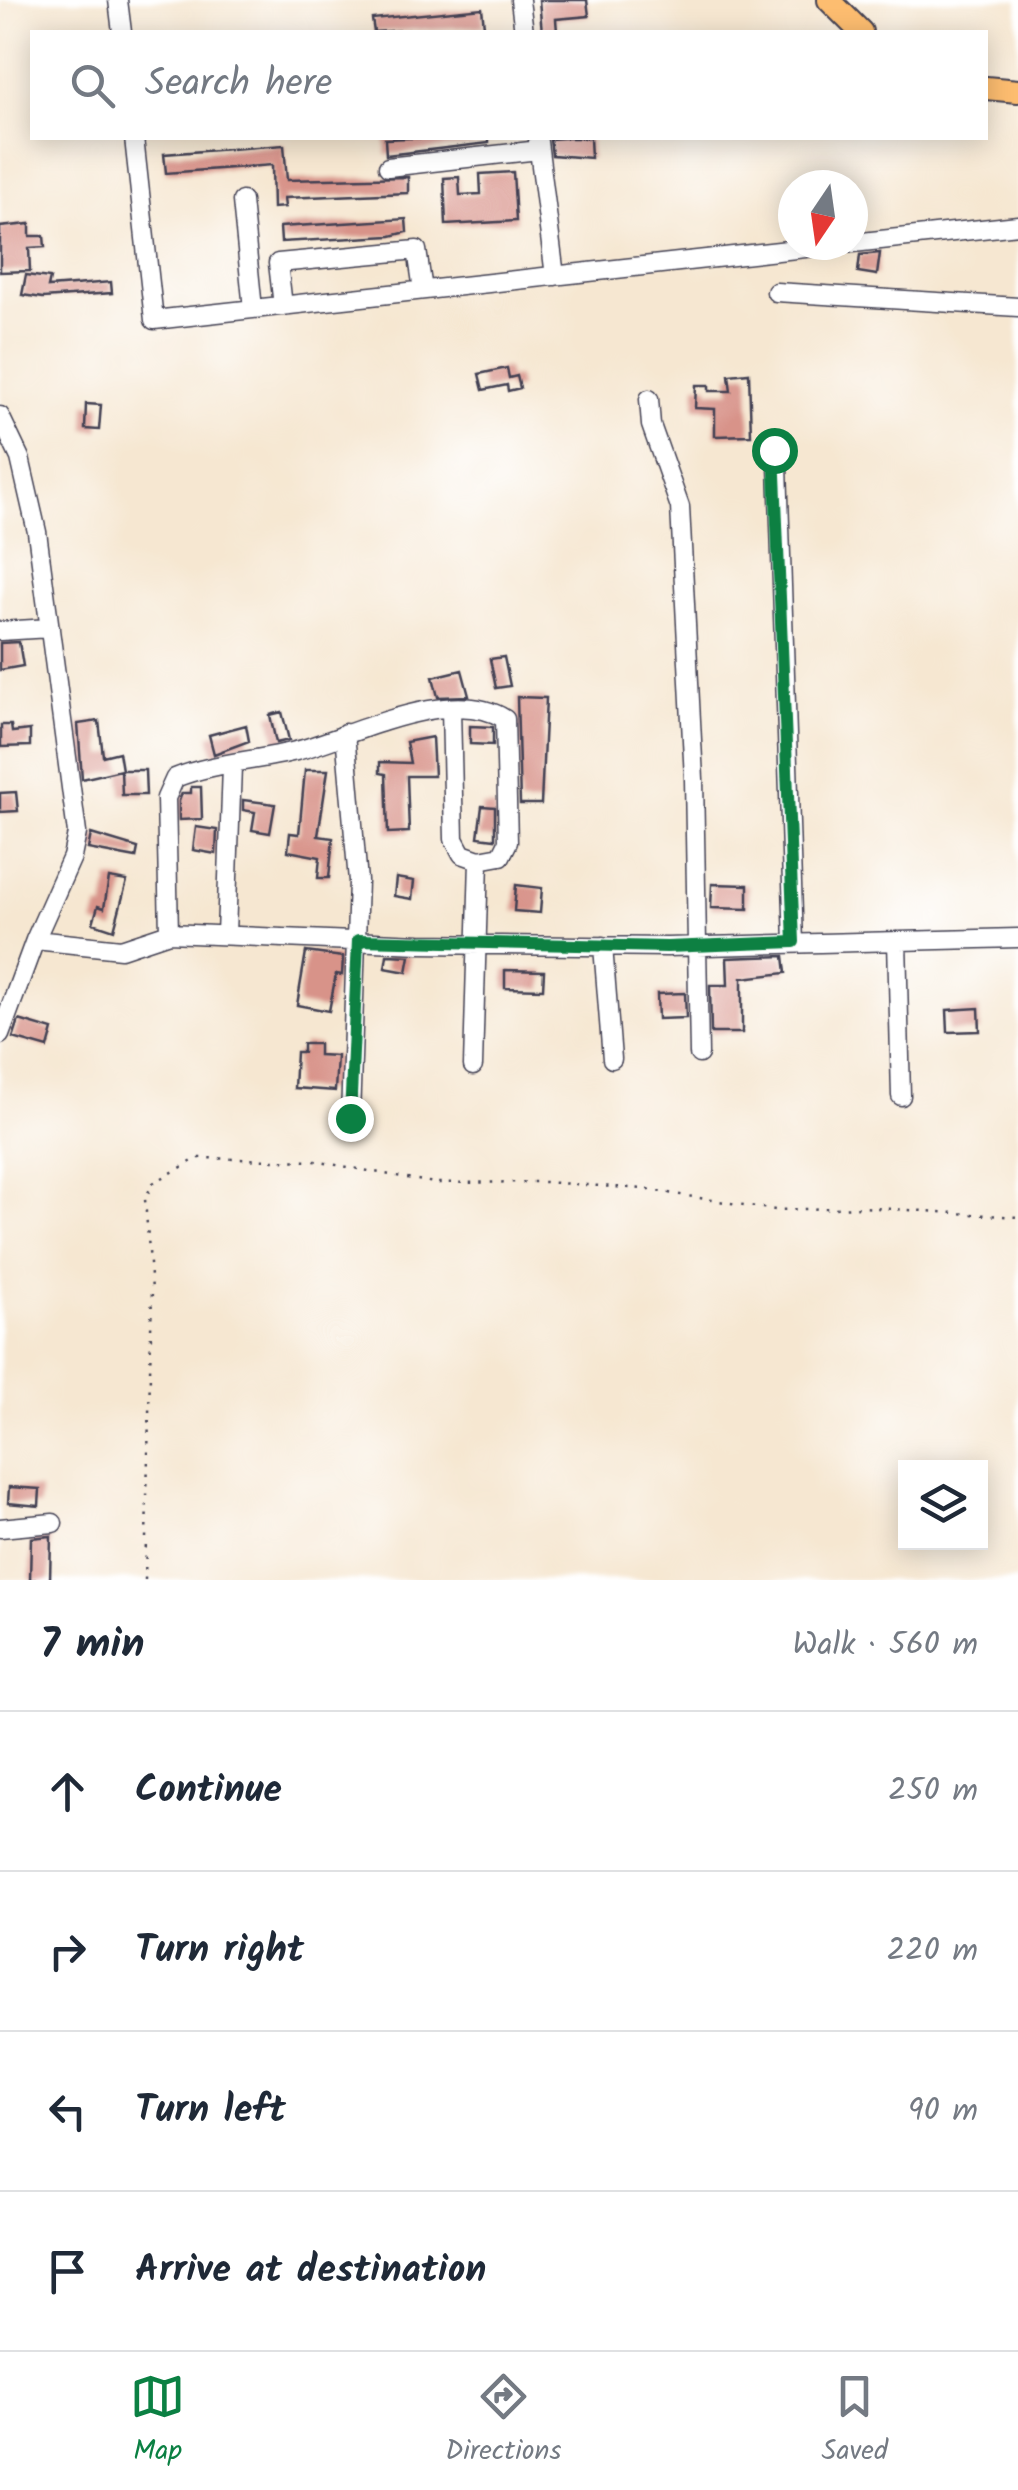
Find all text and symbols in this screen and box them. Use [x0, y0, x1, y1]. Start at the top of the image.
search box [30, 30, 988, 140]
text: Search here [145, 55, 332, 115]
icon: search [65, 58, 120, 113]
north arrow [778, 170, 868, 260]
route start [752, 428, 798, 474]
route end [328, 1096, 374, 1142]
map controls [898, 1460, 988, 1550]
button: layers [898, 1460, 988, 1550]
text: 7 min [40, 1612, 145, 1679]
text: Walk · 560 m [793, 1620, 978, 1671]
text: Continue [135, 1761, 282, 1821]
icon: ahead [40, 1764, 95, 1819]
text: 250 m [888, 1766, 978, 1817]
text: Turn right [135, 1921, 304, 1981]
icon: right [40, 1924, 95, 1979]
text: 220 m [887, 1926, 978, 1977]
text: Turn left [135, 2081, 286, 2141]
icon: left [40, 2084, 95, 2139]
text: 90 m [908, 2086, 978, 2137]
text: Arrive at destination [135, 2241, 486, 2301]
icon: arrive [40, 2244, 95, 2299]
tab: Map [130, 2369, 185, 2474]
tab: Directions [445, 2369, 561, 2474]
tab: Saved [822, 2369, 888, 2474]

